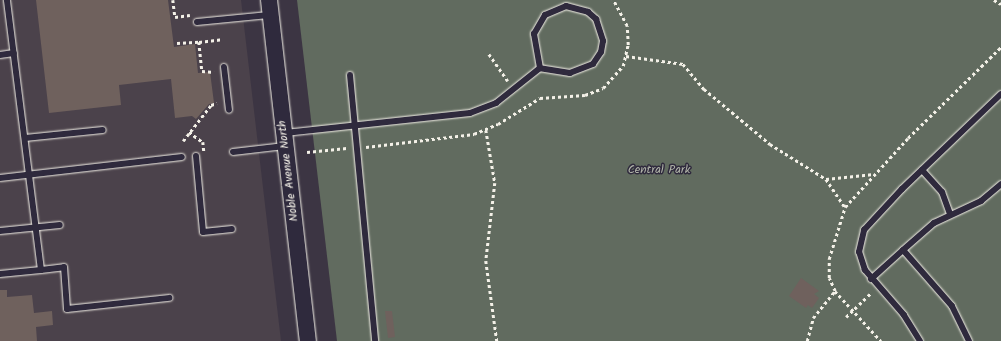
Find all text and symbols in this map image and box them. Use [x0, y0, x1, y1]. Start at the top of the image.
street label: Noble Avenue North [275, 120, 301, 222]
park label: Central Park [628, 163, 690, 177]

